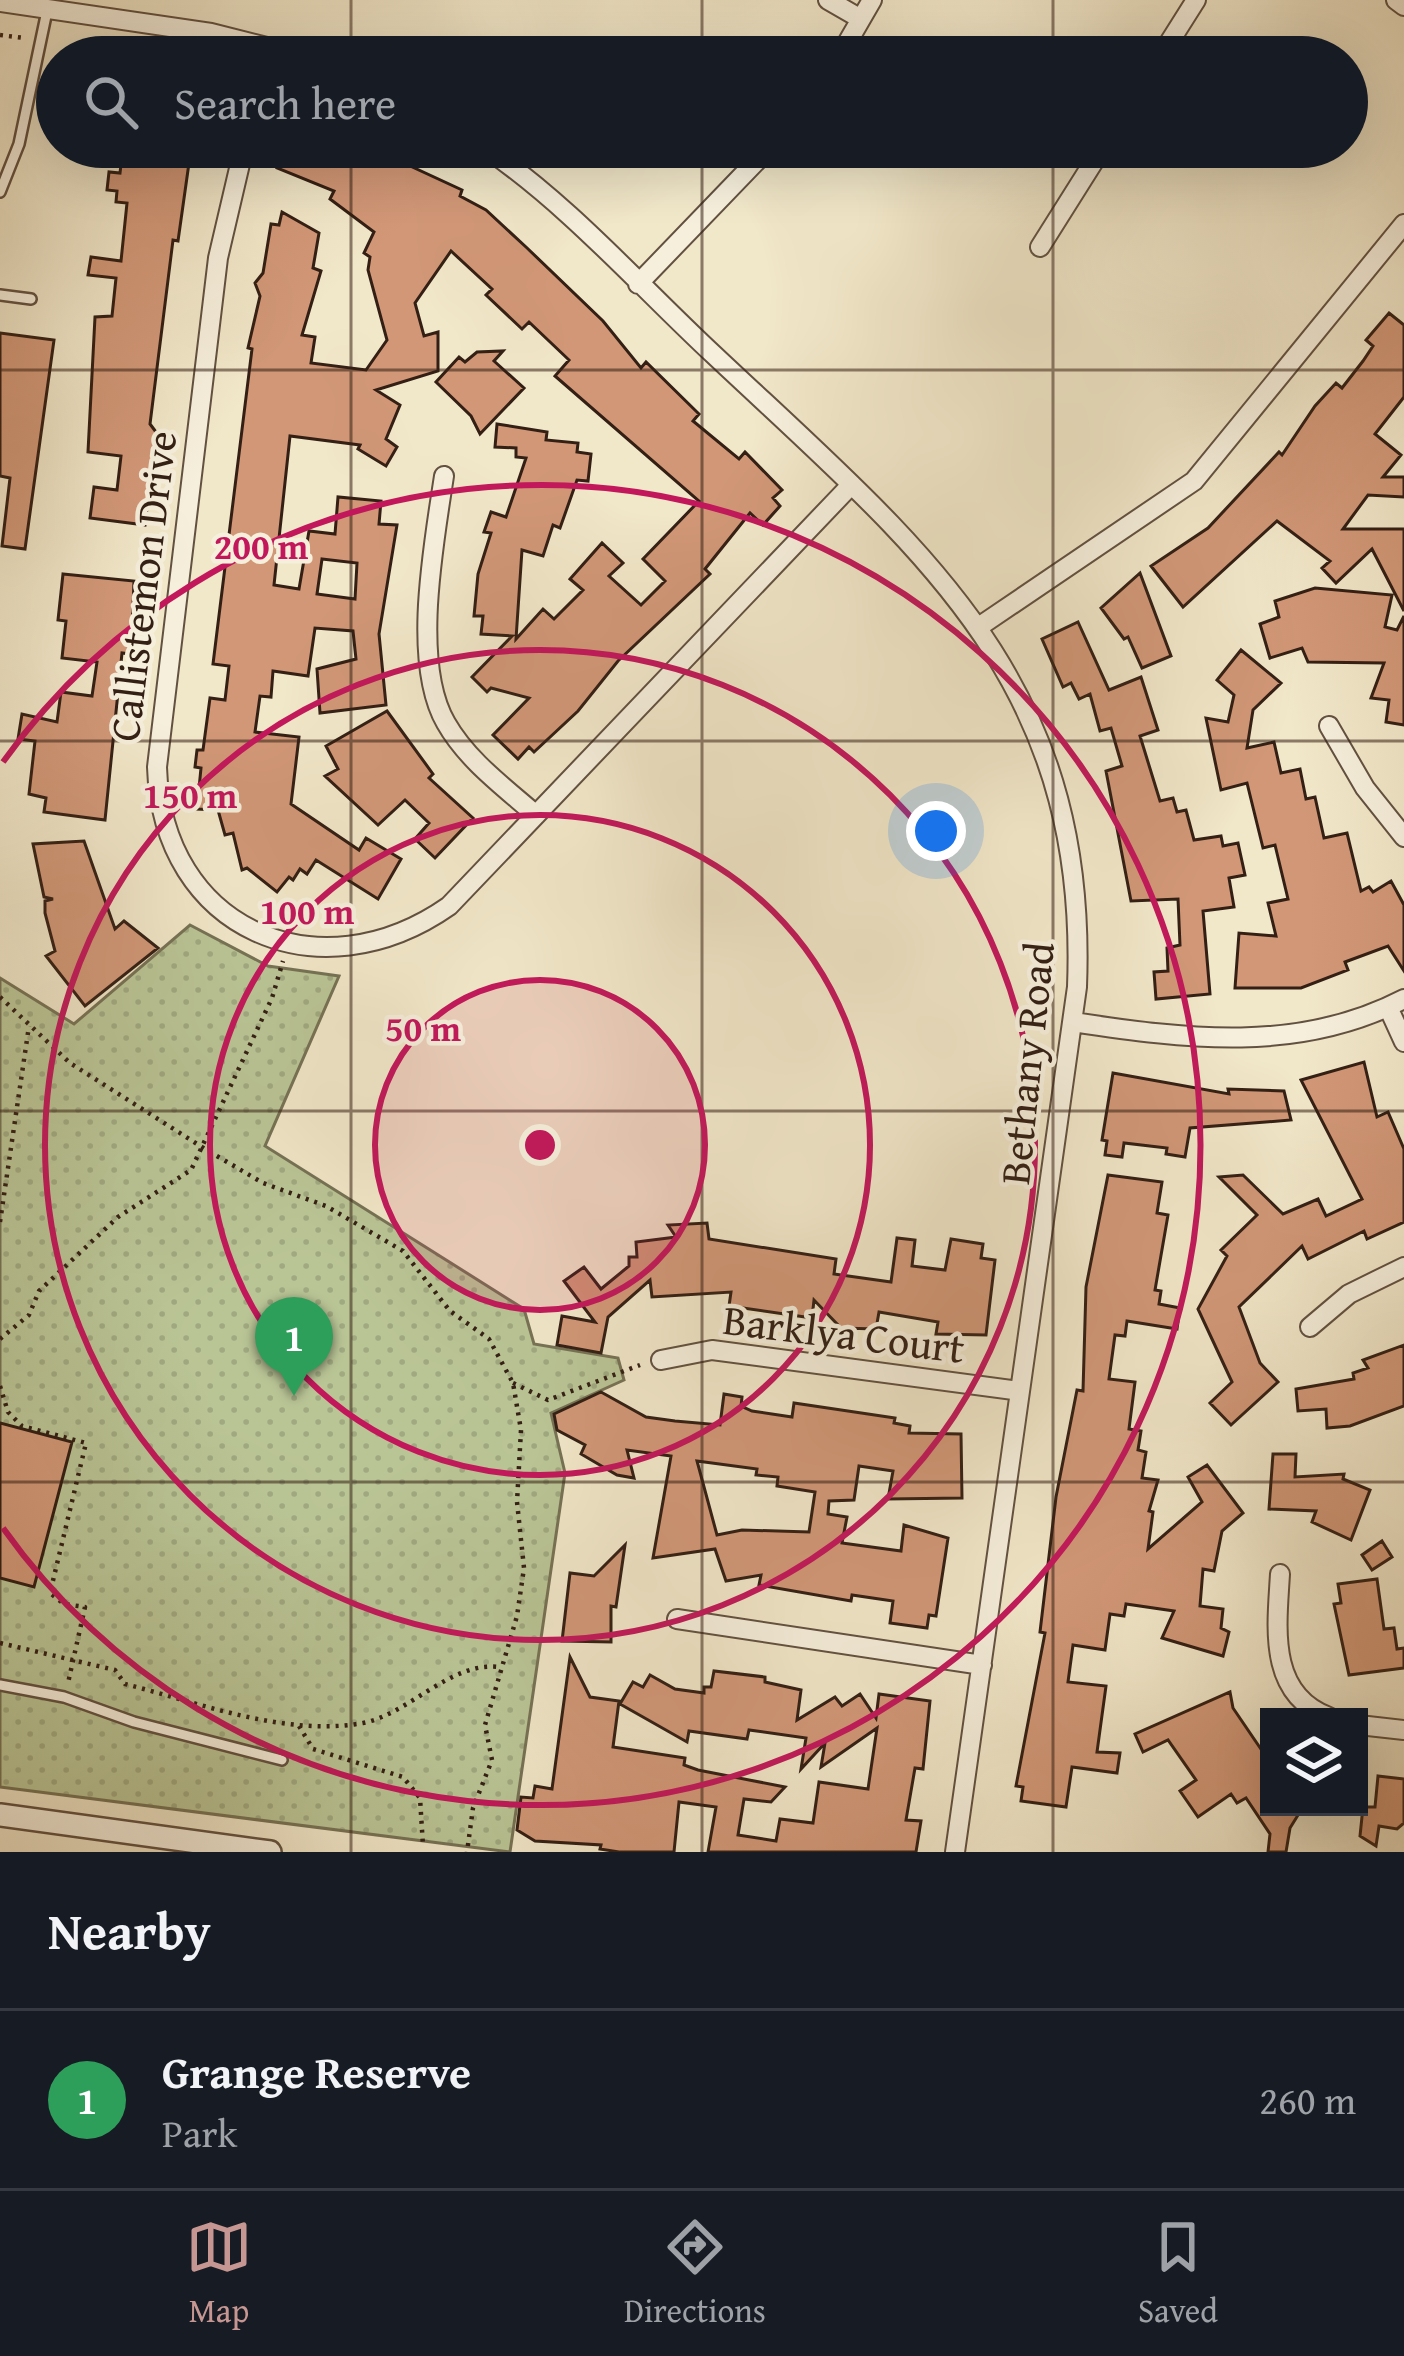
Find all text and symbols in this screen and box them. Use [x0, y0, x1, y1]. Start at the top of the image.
search box [36, 36, 1368, 168]
icon: search [78, 69, 144, 135]
text: Search here [174, 70, 396, 135]
street label: Callistemon Drive [93, 427, 191, 745]
text: 200 m [214, 519, 309, 572]
text: 150 m [143, 768, 238, 821]
your location [906, 801, 966, 861]
text: 100 m [260, 884, 355, 937]
street label: Bethany Road [983, 938, 1069, 1187]
text: 50 m [385, 1001, 461, 1054]
centre of rings [519, 1124, 561, 1166]
street label: Barklya Court [720, 1288, 968, 1378]
pin: 1 [255, 1297, 333, 1396]
map controls [1260, 1708, 1368, 1816]
button: layers [1260, 1708, 1368, 1816]
text: Nearby [48, 1893, 211, 1968]
text: Grange Reserve [162, 2039, 471, 2104]
text: 1 [77, 2071, 97, 2128]
text: 260 m [1259, 2071, 1356, 2128]
text: Park [162, 2104, 237, 2161]
tab: Map [186, 2214, 252, 2334]
tab: Directions [624, 2214, 766, 2334]
tab: Saved [1138, 2214, 1218, 2334]

